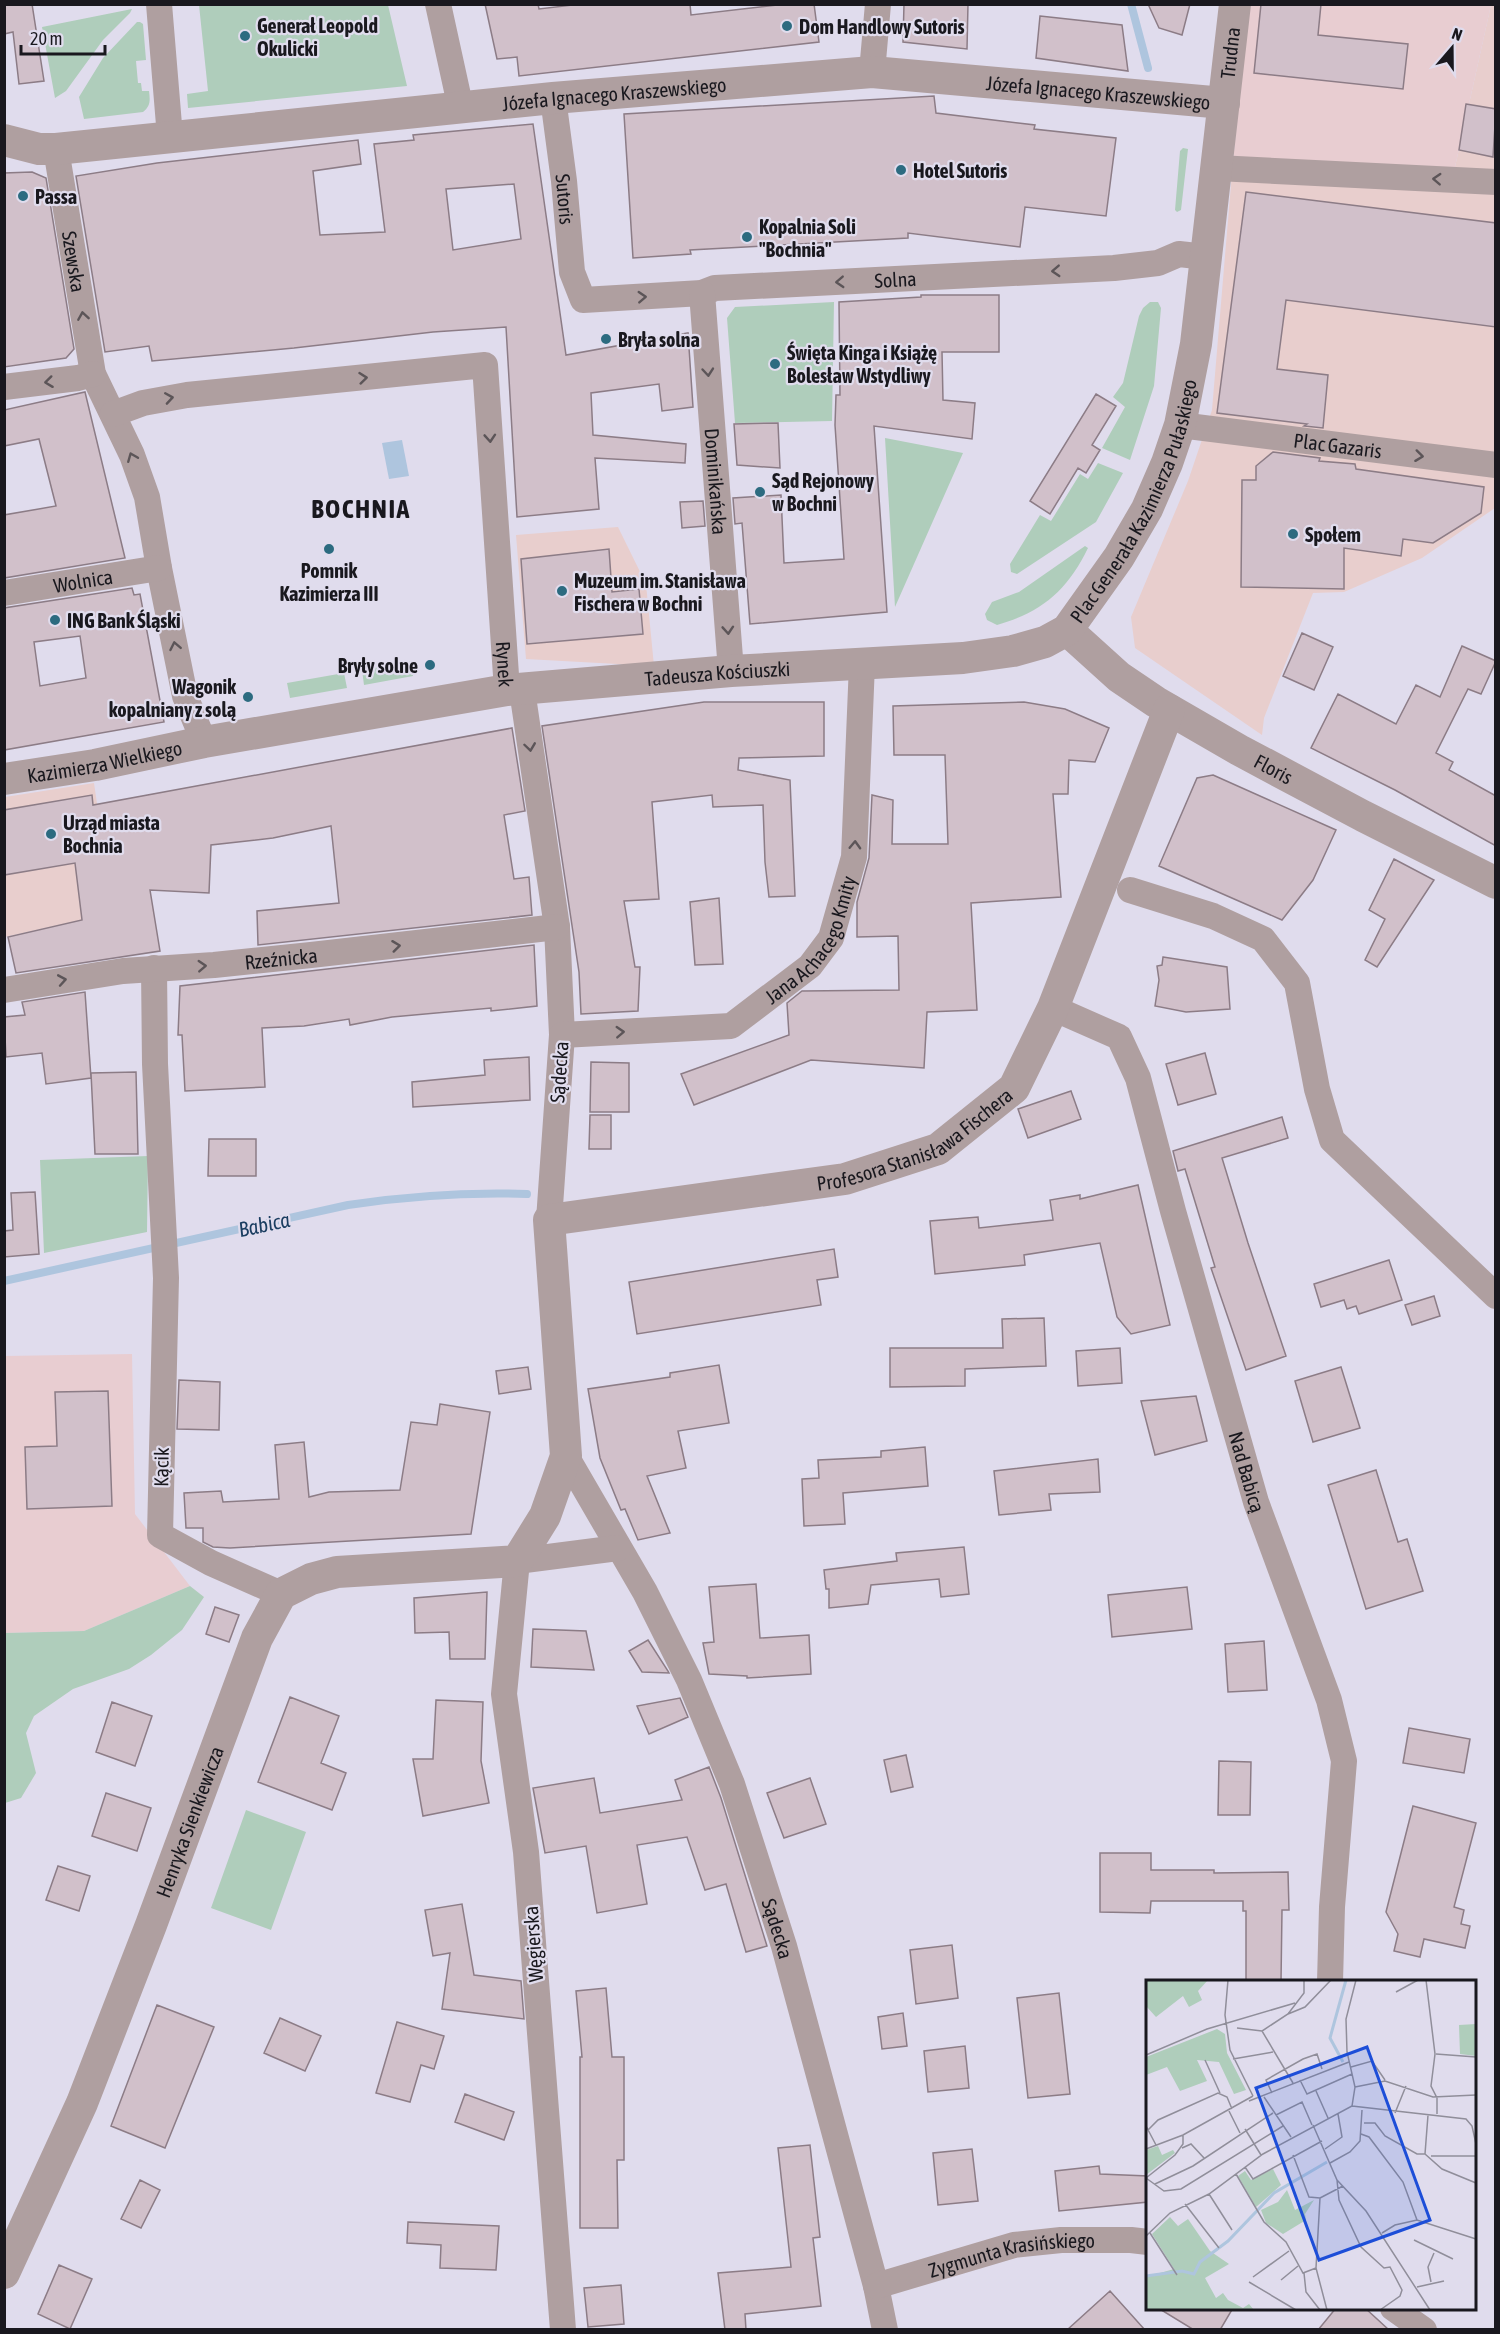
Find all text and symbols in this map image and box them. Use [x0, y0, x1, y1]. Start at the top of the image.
place label: Generał Leopold Okulicki [257, 14, 378, 60]
place label: Dom Handlowy Sutoris [799, 15, 965, 38]
scale bar [21, 18, 105, 56]
north arrow [1422, 18, 1482, 78]
marker: Dom Handlowy Sutoris [780, 19, 794, 33]
text: N [1450, 24, 1465, 44]
street label: Trudna [1215, 26, 1244, 80]
text: 20 m [30, 28, 62, 49]
marker: Generał Leopold Okulicki [238, 29, 252, 43]
street label: Józefa Ignacego Kraszewskiego [985, 71, 1211, 113]
street label: Józefa Ignacego Kraszewskiego [501, 72, 727, 115]
place label: Hotel Sutoris [913, 159, 1007, 182]
marker: Hotel Sutoris [894, 163, 908, 177]
one-way arrow [1433, 172, 1442, 185]
street label: Sutoris [552, 173, 579, 225]
place label: Passa [35, 185, 77, 208]
marker: Passa [16, 189, 30, 203]
place label: Kopalnia Soli "Bochnia" [759, 215, 856, 261]
street label: Szewska [58, 229, 91, 294]
marker: Kopalnia Soli "Bochnia" [740, 230, 754, 244]
one-way arrow [1052, 264, 1061, 277]
street label: Solna [874, 266, 917, 291]
one-way arrow [836, 275, 845, 288]
one-way arrow [637, 290, 646, 303]
one-way arrow [78, 311, 90, 321]
place label: Bryła solna [618, 328, 700, 351]
marker: Bryła solna [599, 332, 613, 346]
place label: Święta Kinga i Książę Bolesław Wstydliwy [787, 341, 937, 387]
marker: Święta Kinga i Książę Bolesław Wstydliwy [768, 357, 782, 371]
one-way arrow [701, 368, 714, 377]
one-way arrow [359, 373, 368, 385]
one-way arrow [44, 375, 53, 387]
street label: Plac Generała Kazimierza Pułaskiego [1065, 377, 1200, 627]
one-way arrow [165, 393, 174, 405]
street label: Dominikańska [701, 427, 732, 536]
street label: Plac Gazaris [1292, 428, 1383, 462]
one-way arrow [483, 433, 496, 442]
one-way arrow [1414, 449, 1424, 461]
one-way arrow [127, 452, 139, 463]
place label: Sąd Rejonowy w Bochni [772, 469, 875, 515]
marker: Sąd Rejonowy w Bochni [753, 485, 767, 499]
district label: BOCHNIA [311, 494, 411, 524]
place label: Społem [1305, 523, 1361, 546]
marker: Społem [1286, 527, 1300, 541]
marker: Pomnik Kazimierza III [322, 542, 336, 556]
place label: Pomnik Kazimierza III [279, 559, 379, 605]
street label: Wolnica [52, 564, 114, 596]
place label: Muzeum im. Stanisława Fischera w Bochni [574, 569, 746, 615]
marker: Muzeum im. Stanisława Fischera w Bochni [555, 584, 569, 598]
place label: ING Bank Śląski [67, 609, 181, 632]
marker: ING Bank Śląski [48, 613, 62, 627]
one-way arrow [721, 625, 734, 634]
street label: Rynek [492, 640, 518, 688]
one-way arrow [169, 641, 182, 651]
place label: Bryły solne [338, 654, 418, 677]
street label: Tadeusza Kościuszki [644, 656, 791, 690]
marker: Bryły solne [423, 658, 437, 672]
place label: Wagonik kopalniany z solą [109, 675, 236, 721]
marker: Wagonik kopalniany z solą [241, 690, 255, 704]
street label: Kazimierza Wielkiego [26, 736, 184, 787]
one-way arrow [524, 743, 536, 752]
street label: Floris [1251, 749, 1297, 788]
place label: Urząd miasta Bochnia [63, 811, 160, 857]
marker: Urząd miasta Bochnia [44, 827, 58, 841]
one-way arrow [848, 840, 861, 849]
street label: Jana Achacego Kmity [760, 873, 860, 1008]
one-way arrow [391, 940, 400, 952]
street label: Rzeźnicka [243, 943, 319, 973]
one-way arrow [197, 959, 206, 972]
one-way arrow [58, 975, 67, 987]
one-way arrow [616, 1025, 625, 1038]
street label: Sądecka [545, 1040, 573, 1104]
street label: Profesora Stanisława Fischera [815, 1083, 1016, 1194]
water label: Babica [236, 1207, 292, 1241]
street label: Nad Babicą [1225, 1429, 1270, 1515]
street label: Kącik [149, 1447, 173, 1487]
street label: Henryka Sienkiewicza [151, 1743, 228, 1901]
street label: Sądecka [758, 1896, 798, 1961]
street label: Węgierska [519, 1905, 547, 1983]
inset map [1146, 1980, 1476, 2310]
street label: Zygmunta Krasińskiego [925, 2228, 1095, 2281]

